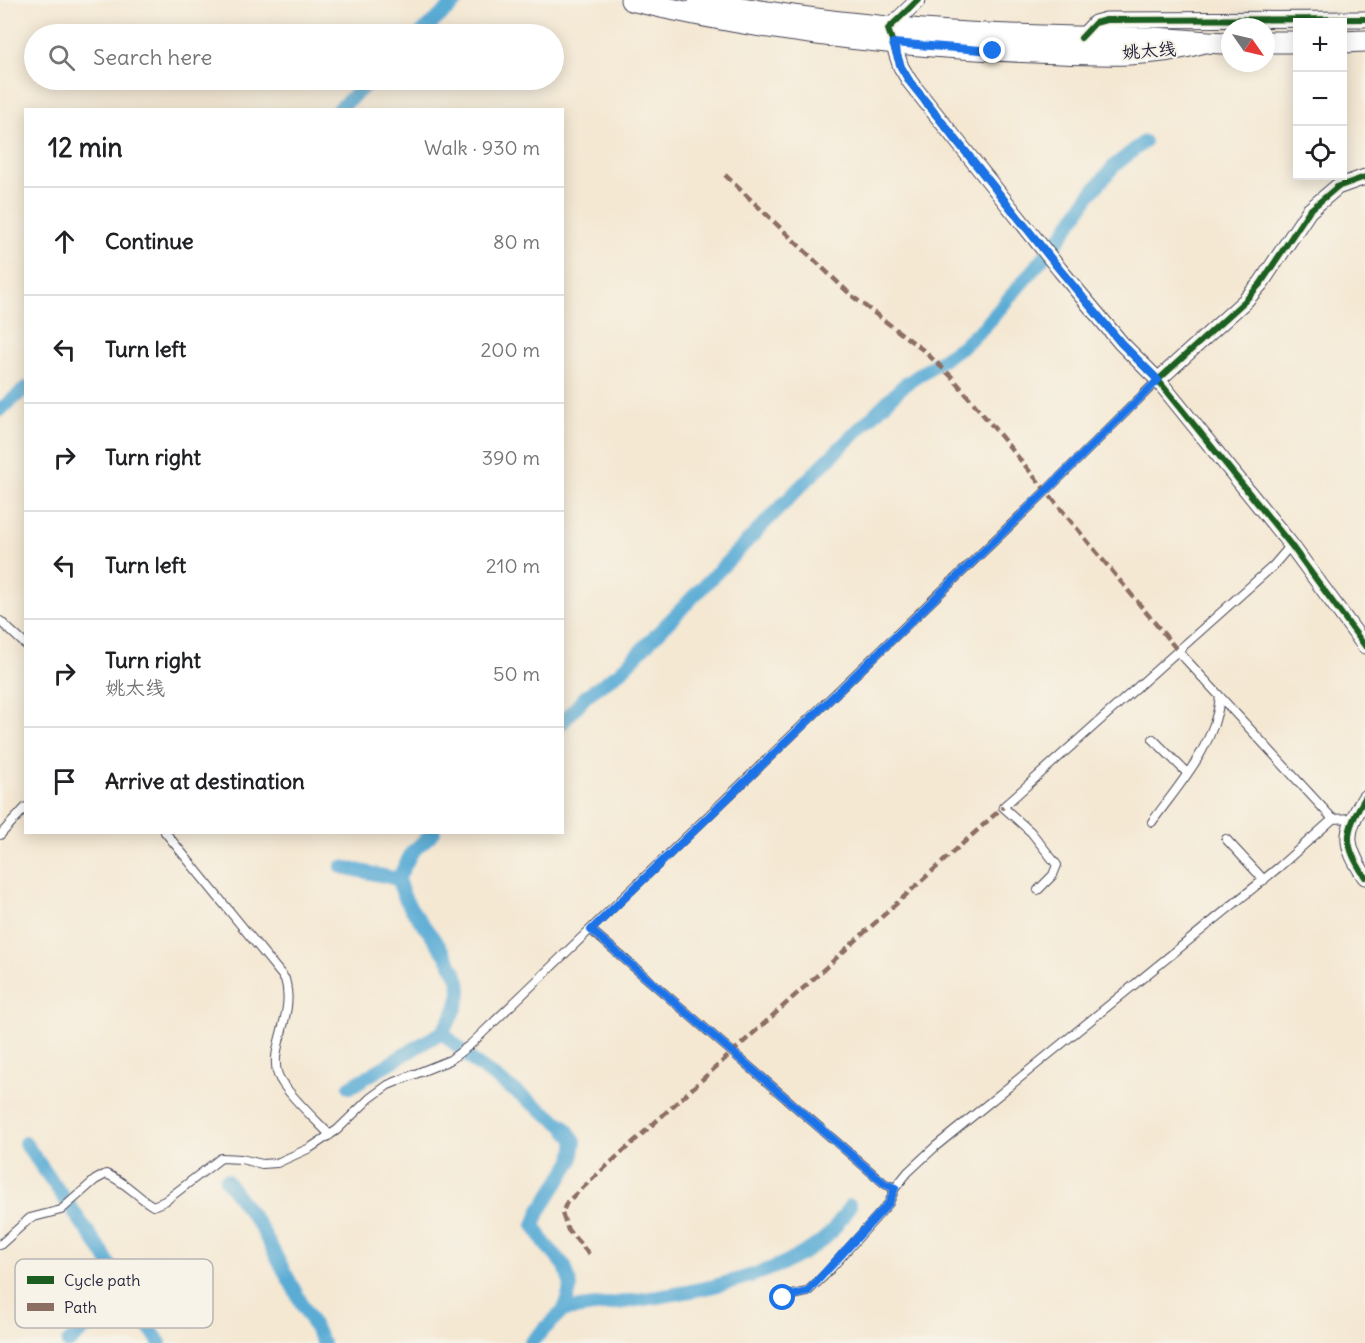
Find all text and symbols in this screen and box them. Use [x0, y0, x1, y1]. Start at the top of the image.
north arrow [1221, 18, 1275, 72]
map controls [1293, 18, 1347, 180]
button: + [1293, 18, 1347, 72]
search box [24, 24, 564, 90]
route end [979, 37, 1005, 63]
street label: 姚太线 [1121, 37, 1177, 64]
icon: search [45, 41, 78, 74]
text: Search here [93, 43, 212, 71]
button: − [1293, 72, 1347, 126]
button: locate [1293, 126, 1347, 180]
text: 12 min [48, 131, 122, 164]
text: Walk · 930 m [424, 135, 540, 160]
icon: ahead [48, 225, 81, 258]
text: Continue [105, 227, 194, 255]
text: 80 m [493, 229, 540, 254]
icon: left [48, 333, 81, 366]
text: Turn left [105, 335, 186, 363]
text: 200 m [480, 337, 540, 362]
icon: right [48, 441, 81, 474]
text: Turn right [105, 443, 201, 471]
text: 390 m [482, 445, 540, 470]
icon: left [48, 549, 81, 582]
text: Turn left [105, 551, 186, 579]
text: 210 m [486, 553, 540, 578]
text: Turn right [105, 646, 201, 674]
icon: right [48, 657, 81, 690]
text: 50 m [493, 661, 540, 686]
text: 姚太线 [105, 675, 165, 700]
icon: arrive [48, 765, 81, 798]
text: Arrive at destination [105, 767, 305, 795]
legend [15, 1259, 213, 1328]
text: Cycle path [64, 1270, 140, 1290]
route start [769, 1284, 795, 1310]
text: Path [64, 1297, 97, 1317]

